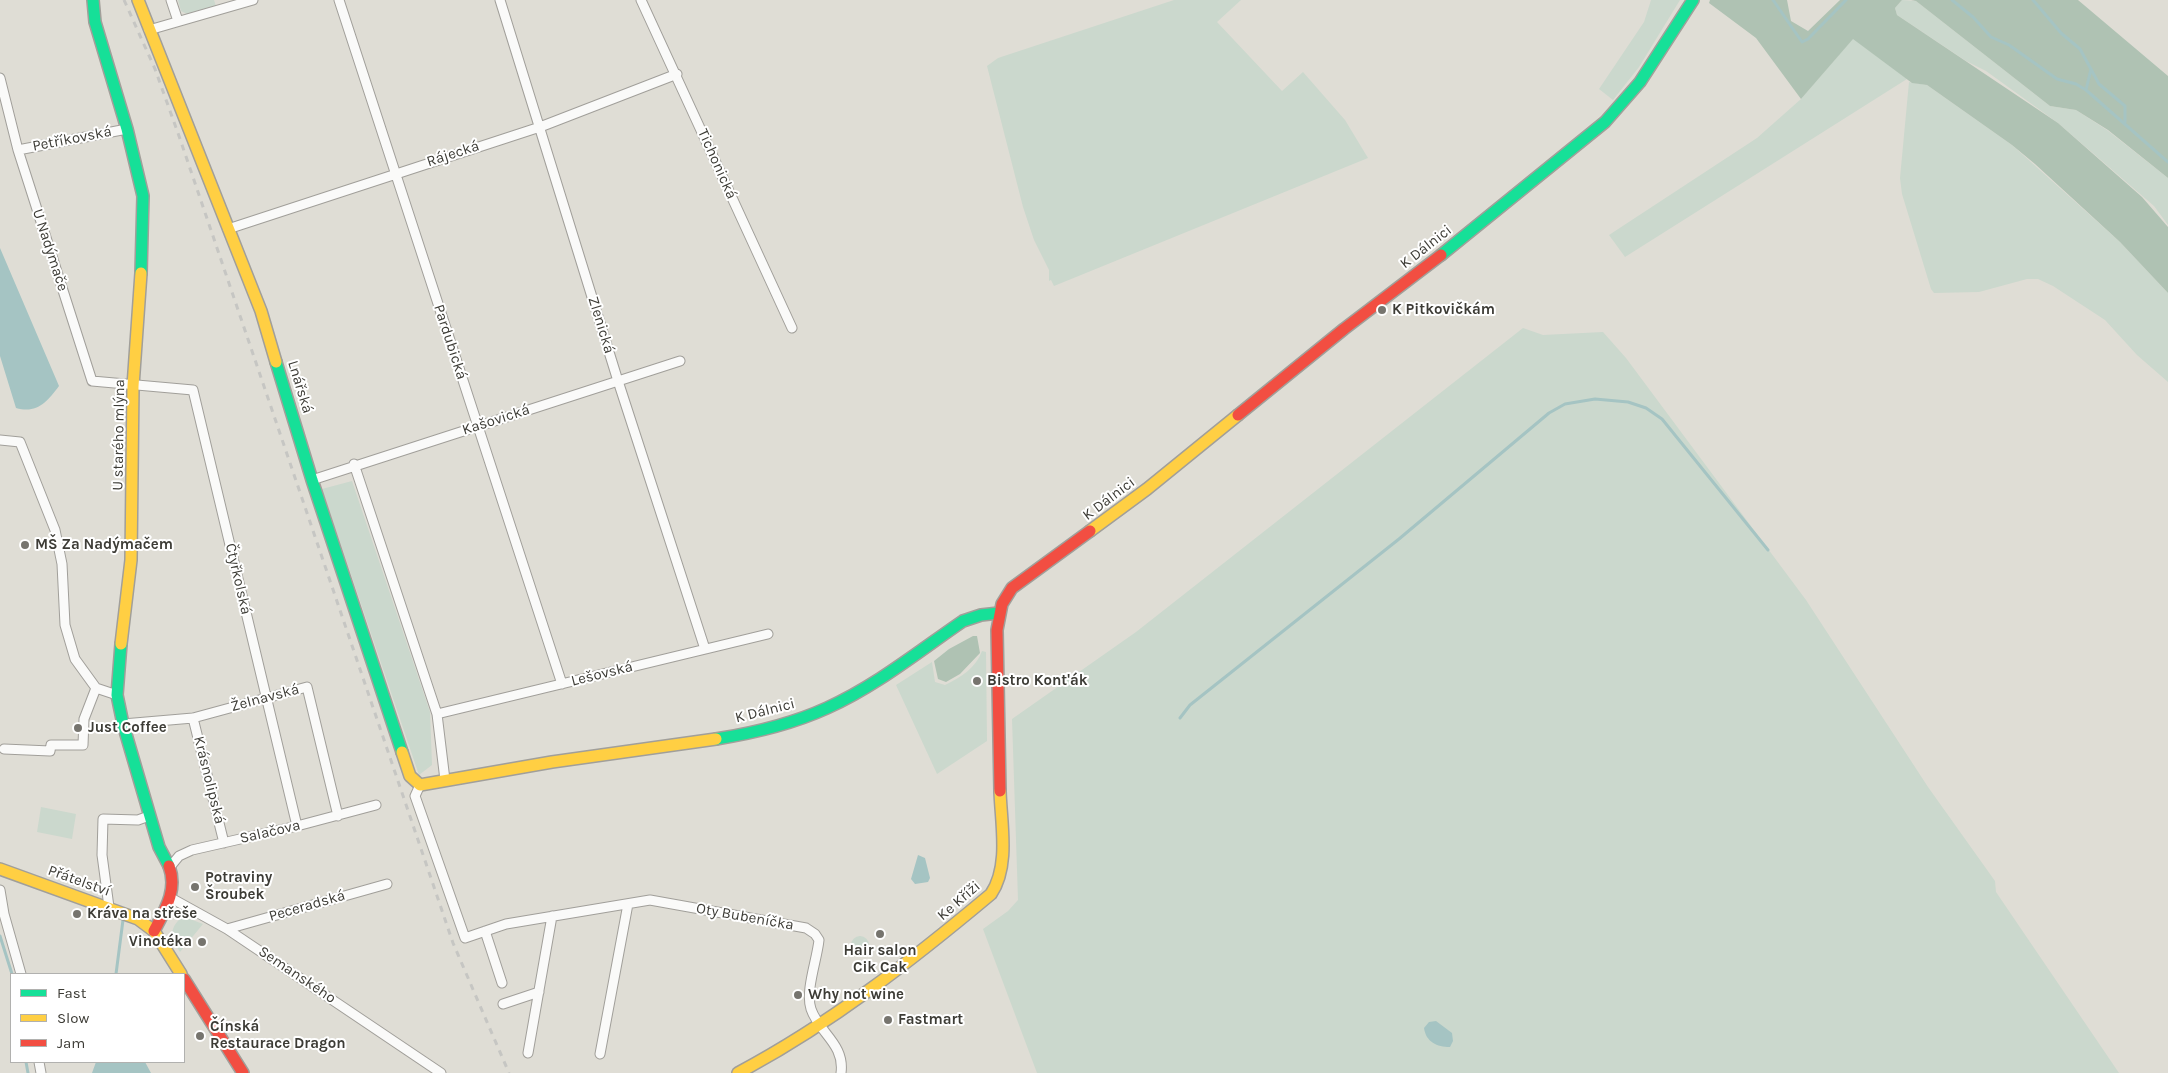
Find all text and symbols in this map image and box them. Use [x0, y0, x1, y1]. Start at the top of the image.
street label: Petříkovská [31, 123, 113, 155]
street label: Tichonická [694, 126, 740, 202]
street label: Rájecká [424, 137, 482, 171]
street label: U Nadýmače [28, 207, 72, 293]
street label: K Dálnici [1397, 221, 1455, 273]
street label: Zlenická [584, 294, 618, 356]
place label: K Pitkovičkám [1392, 301, 1495, 319]
street label: Pardubická [429, 302, 471, 382]
marker: K Pitkovičkám [1376, 304, 1388, 316]
street label: Lnářská [283, 358, 317, 416]
street label: U starého mlýna [109, 379, 129, 491]
street label: Kašovická [460, 401, 532, 439]
street label: K Dálnici [1079, 474, 1139, 524]
place label: MŠ Za Nadýmačem [35, 536, 173, 554]
marker: MŠ Za Nadýmačem [19, 539, 31, 551]
street label: Čtyřkolská [221, 542, 255, 616]
street label: Lešovská [569, 658, 635, 690]
place label: Bistro Kont'ák [987, 672, 1088, 690]
marker: Bistro Kont'ák [971, 675, 983, 687]
street label: Želnavská [229, 680, 301, 716]
street label: K Dálnici [733, 695, 797, 727]
place label: Just Coffee [88, 719, 167, 737]
marker: Just Coffee [72, 722, 84, 734]
street label: Krásnolipská [189, 734, 229, 826]
street label: Salačova [238, 816, 302, 848]
street label: Přátelství [45, 861, 113, 901]
place label: Potraviny Šroubek [205, 869, 272, 904]
street label: Ke Kříži [934, 877, 984, 925]
marker: Potraviny Šroubek [189, 881, 201, 893]
street label: Peceradská [267, 887, 347, 925]
street label: Oty Bubeníčka [695, 900, 795, 934]
place label: Kráva na střeše [87, 905, 197, 923]
marker: Kráva na střeše [71, 908, 83, 920]
marker: Hair salon Cik Cak [874, 928, 886, 940]
place label: Vinotéka [129, 933, 192, 951]
marker: Vinotéka [196, 936, 208, 948]
place label: Hair salon Cik Cak [843, 942, 917, 977]
street label: Semanského [255, 943, 339, 1007]
legend [10, 973, 185, 1063]
text: Fast [57, 984, 86, 1002]
place label: Why not wine [808, 986, 904, 1004]
marker: Why not wine [792, 989, 804, 1001]
text: Slow [57, 1009, 89, 1027]
place label: Fastmart [898, 1011, 963, 1029]
marker: Fastmart [882, 1014, 894, 1026]
place label: Čínská Restaurace Dragon [210, 1018, 345, 1053]
marker: Čínská Restaurace Dragon [194, 1030, 206, 1042]
text: Jam [57, 1034, 85, 1052]

